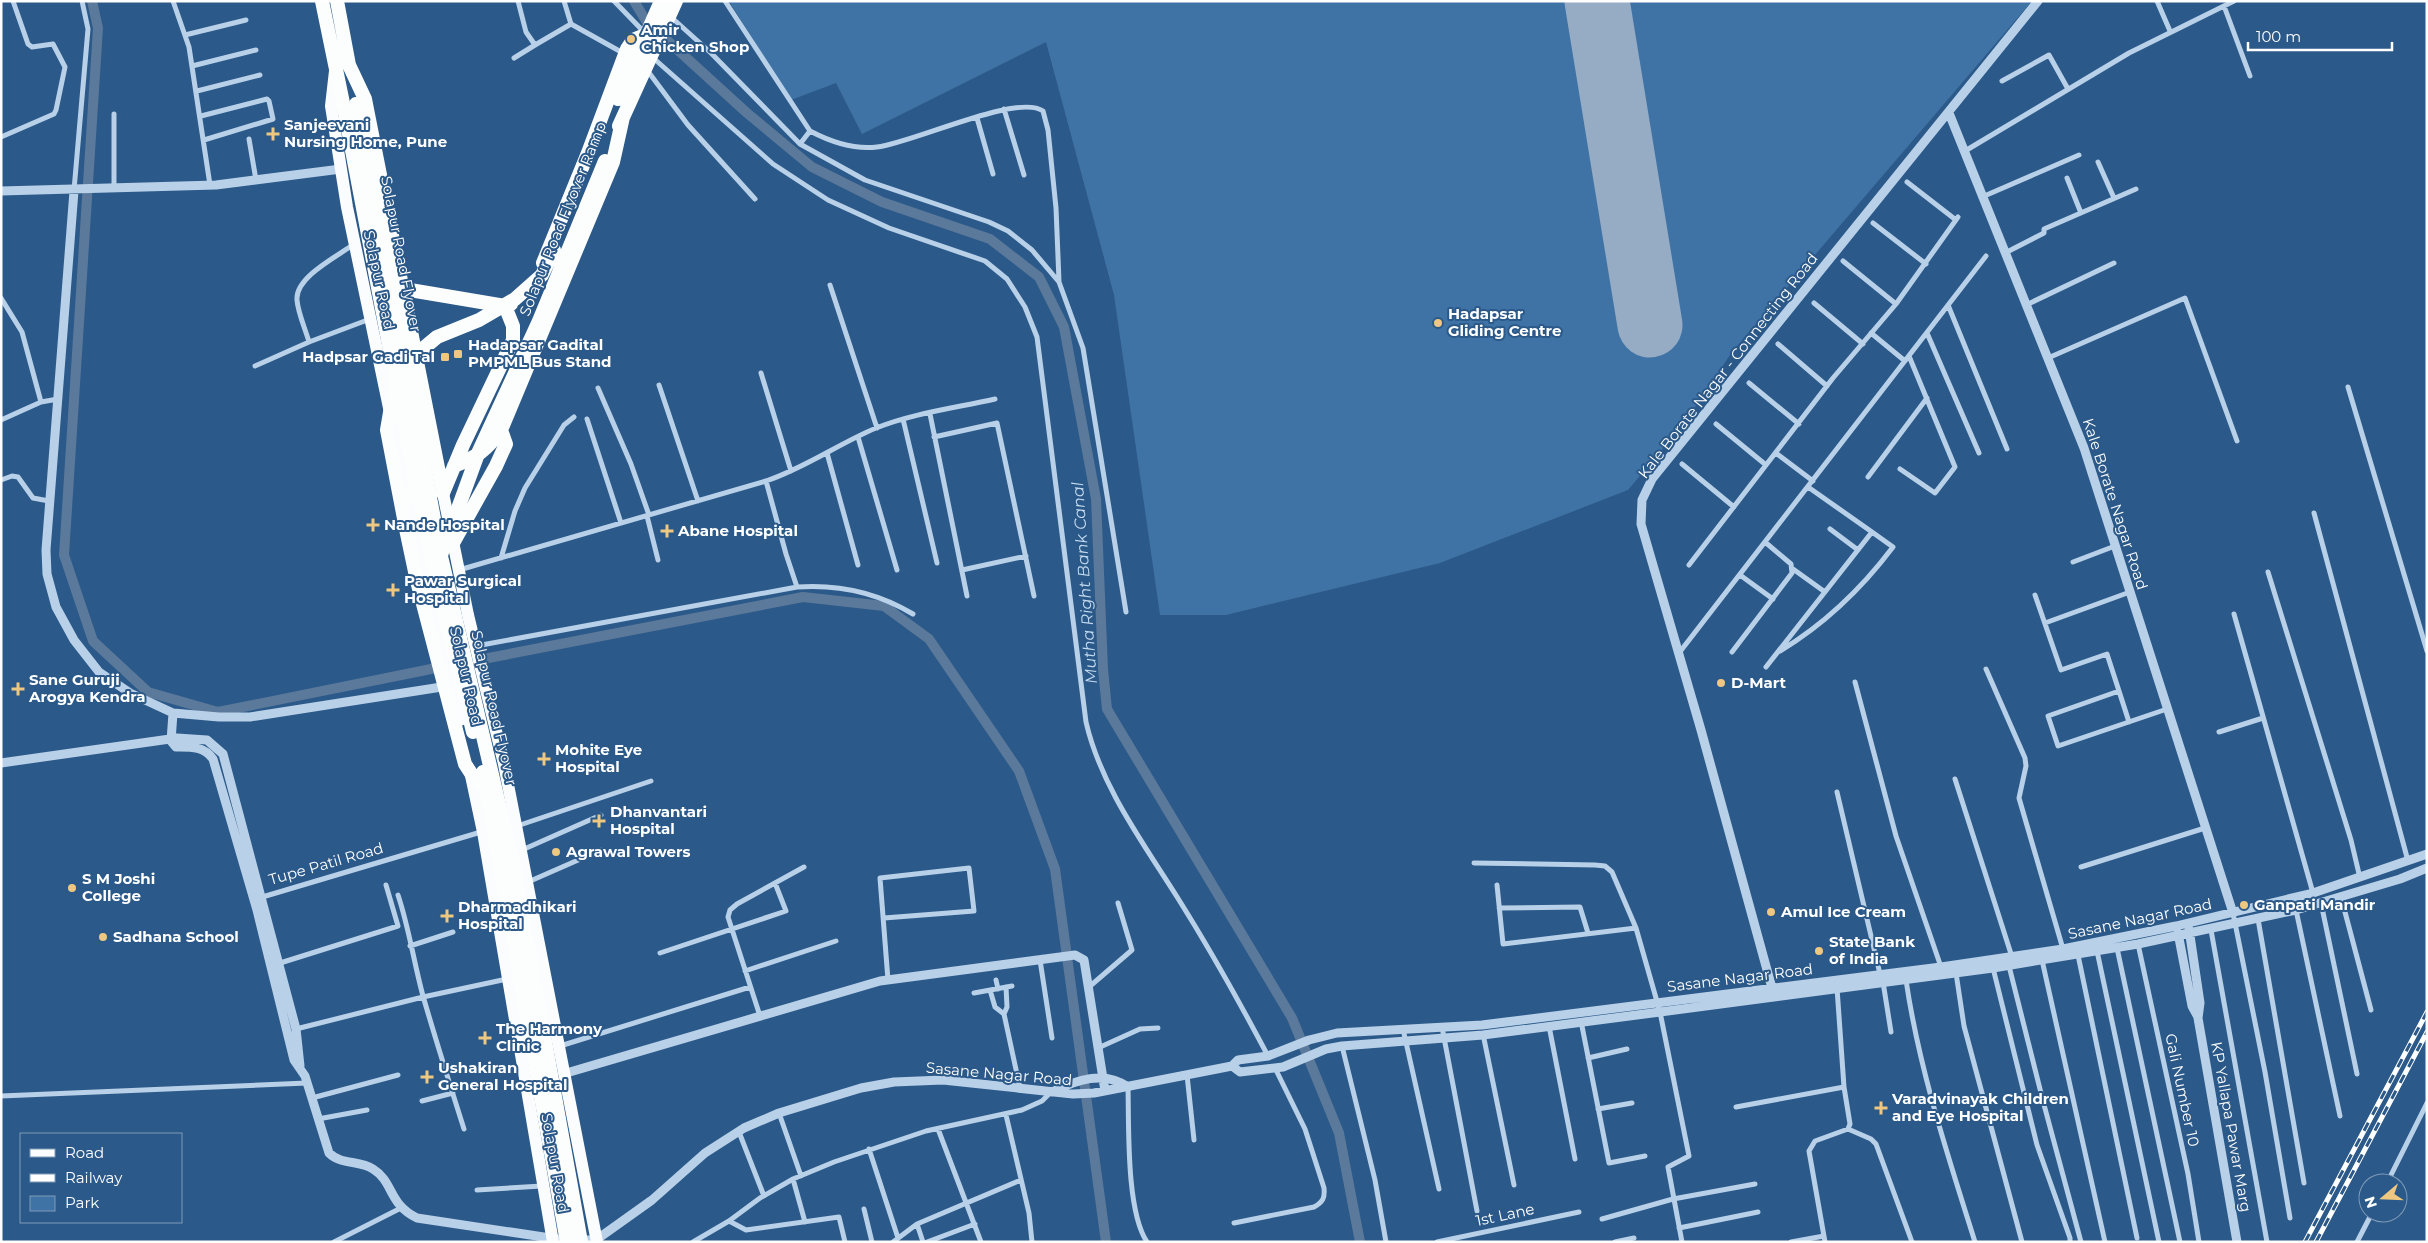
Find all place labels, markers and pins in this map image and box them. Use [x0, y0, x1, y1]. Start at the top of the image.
place label: Amir Chicken Shop [640, 20, 749, 56]
marker: Amir Chicken Shop [625, 33, 637, 45]
place label: Sanjeevani Nursing Home, Pune [284, 115, 447, 151]
marker: Sanjeevani Nursing Home, Pune [266, 127, 280, 141]
place label: Hadapsar Gliding Centre [1448, 304, 1561, 340]
marker: Hadapsar Gliding Centre [1432, 317, 1444, 329]
place label: Hadapsar Gadital PMPML Bus Stand [468, 335, 612, 371]
place label: Hadpsar Gadi Tal [302, 347, 435, 366]
marker: Hadapsar Gadital PMPML Bus Stand [452, 348, 464, 360]
marker: Hadpsar Gadi Tal [439, 351, 451, 363]
place label: Nande Hospital [384, 515, 505, 534]
marker: Nande Hospital [366, 518, 380, 532]
place label: Abane Hospital [677, 521, 798, 540]
marker: Abane Hospital [660, 524, 674, 538]
place label: Pawar Surgical Hospital [404, 571, 521, 607]
marker: Pawar Surgical Hospital [386, 583, 400, 597]
place label: Sane Guruji Arogya Kendra [28, 670, 145, 706]
place label: D-Mart [1731, 673, 1787, 692]
marker: D-Mart [1715, 677, 1727, 689]
marker: Sane Guruji Arogya Kendra [11, 682, 25, 696]
place label: Mohite Eye Hospital [555, 740, 642, 776]
marker: Mohite Eye Hospital [537, 752, 551, 766]
place label: Dhanvantari Hospital [610, 802, 707, 838]
marker: Dhanvantari Hospital [592, 814, 606, 828]
place label: Agrawal Towers [565, 842, 690, 861]
marker: Agrawal Towers [550, 846, 562, 858]
place label: S M Joshi College [82, 869, 155, 905]
marker: S M Joshi College [66, 882, 78, 894]
place label: Ganpati Mandir [2254, 895, 2376, 914]
place label: Dharmadhikari Hospital [458, 897, 577, 933]
marker: Ganpati Mandir [2238, 899, 2250, 911]
place label: Amul Ice Cream [1780, 902, 1906, 921]
marker: Amul Ice Cream [1765, 906, 1777, 918]
marker: Dharmadhikari Hospital [440, 909, 454, 923]
place label: Sadhana School [113, 927, 239, 946]
marker: Sadhana School [97, 931, 109, 943]
place label: State Bank of India [1829, 932, 1915, 968]
marker: State Bank of India [1813, 945, 1825, 957]
place label: The Harmony Clinic [496, 1019, 603, 1055]
marker: The Harmony Clinic [478, 1031, 492, 1045]
place label: Ushakiran General Hospital [438, 1058, 568, 1094]
marker: Ushakiran General Hospital [420, 1070, 434, 1084]
place label: Varadvinayak Children and Eye Hospital [1891, 1089, 2069, 1125]
marker: Varadvinayak Children and Eye Hospital [1874, 1101, 1888, 1115]

